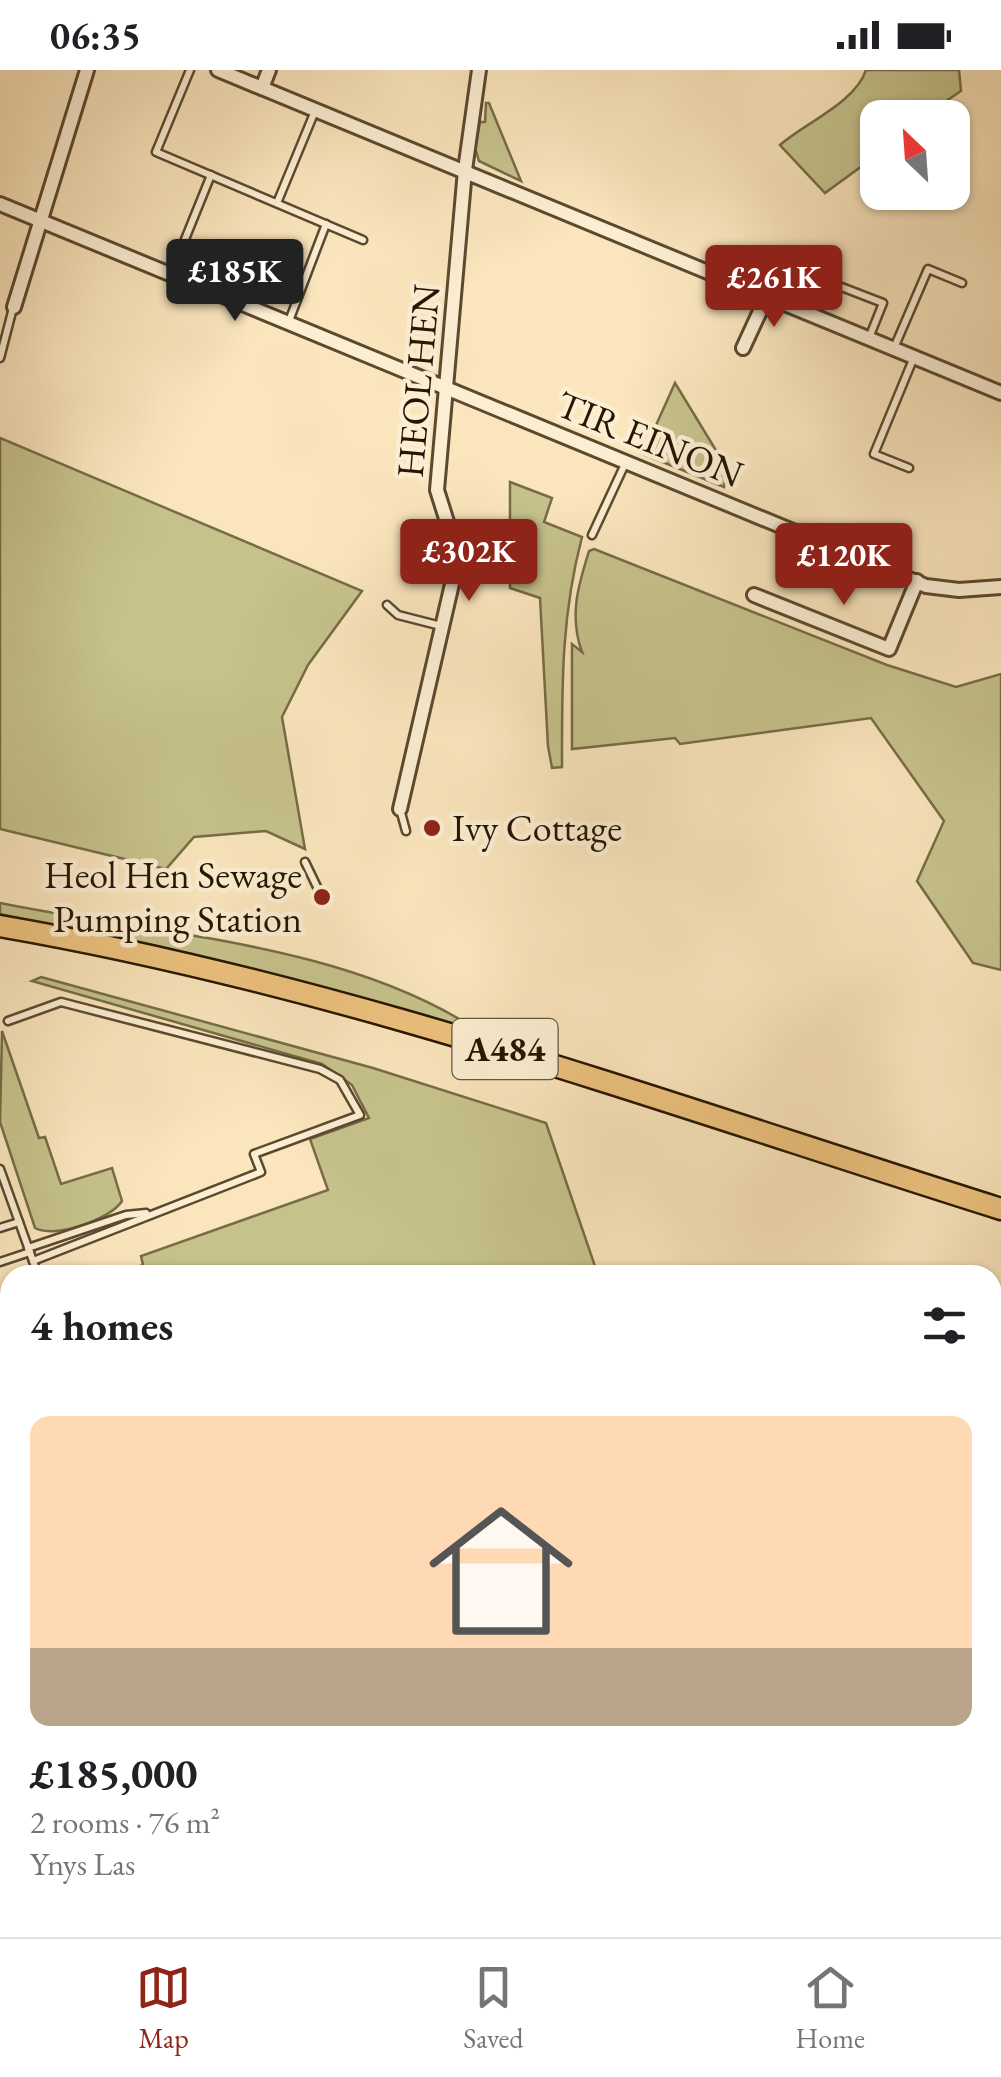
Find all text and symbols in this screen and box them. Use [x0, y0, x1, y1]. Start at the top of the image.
text: 06:35 [50, 11, 141, 60]
north arrow [860, 100, 970, 210]
map controls [860, 100, 970, 210]
pin: £185K [165, 239, 305, 324]
pin: £261K [704, 245, 844, 330]
text: £185K [188, 250, 282, 292]
text: £261K [727, 256, 821, 298]
street label: HEOL HEN [385, 283, 450, 479]
street label: TIR EINON [550, 379, 751, 498]
pin: £302K [399, 519, 539, 604]
pin: £120K [774, 523, 914, 608]
text: £302K [422, 530, 516, 572]
text: £120K [797, 534, 891, 576]
place label: Ivy Cottage [452, 803, 622, 852]
marker: Ivy Cottage [421, 817, 443, 839]
place label: Heol Hen Sewage Pumping Station [44, 850, 302, 943]
marker: Heol Hen Sewage Pumping Station [311, 886, 333, 908]
road number: A484 [452, 1019, 558, 1079]
text: 4 homes [30, 1298, 173, 1353]
icon: filters [917, 1298, 972, 1353]
icon: home [411, 1481, 591, 1661]
text: £185,000 [30, 1746, 198, 1801]
text: 2 rooms · 76 m² [30, 1801, 220, 1843]
text: Ynys Las [30, 1843, 135, 1885]
tab: Map [136, 1960, 191, 2056]
tab: Saved [463, 1960, 523, 2056]
tab: Home [796, 1960, 865, 2056]

